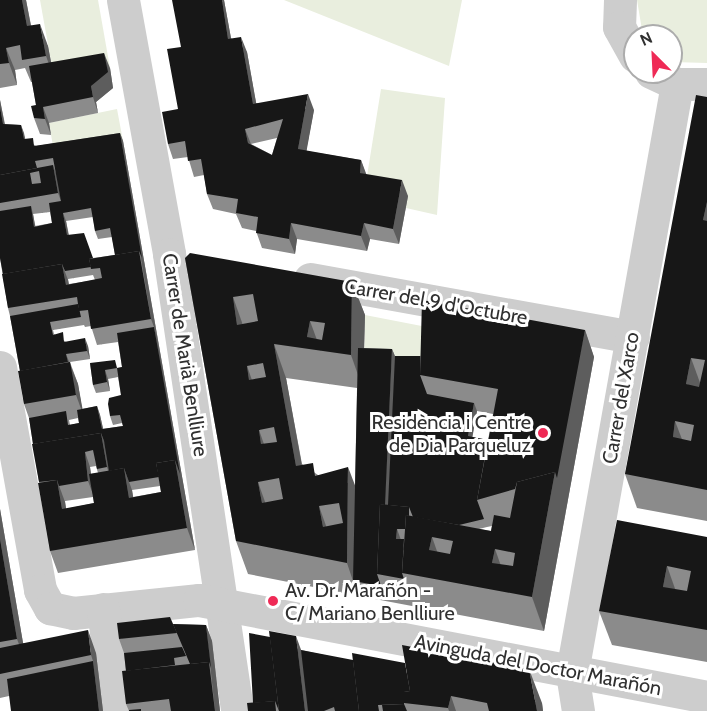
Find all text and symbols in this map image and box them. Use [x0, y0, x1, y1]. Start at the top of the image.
north arrow [623, 24, 683, 84]
text: N [637, 28, 655, 50]
street label: Carrer de Marià Benlliure [157, 252, 213, 458]
street label: Carrer del 9 d'Octubre [343, 274, 529, 330]
street label: Carrer del Xarco [598, 330, 644, 466]
place label: Residència i Centre de Dia Parqueluz [372, 410, 531, 457]
marker: Residència i Centre de Dia Parqueluz [536, 426, 550, 440]
place label: Av. Dr. Marañón - C/ Mariano Benlliure [285, 578, 455, 625]
marker: Av. Dr. Marañón - C/ Mariano Benlliure [266, 594, 280, 608]
street label: Avinguda del Doctor Marañón [413, 629, 663, 701]

